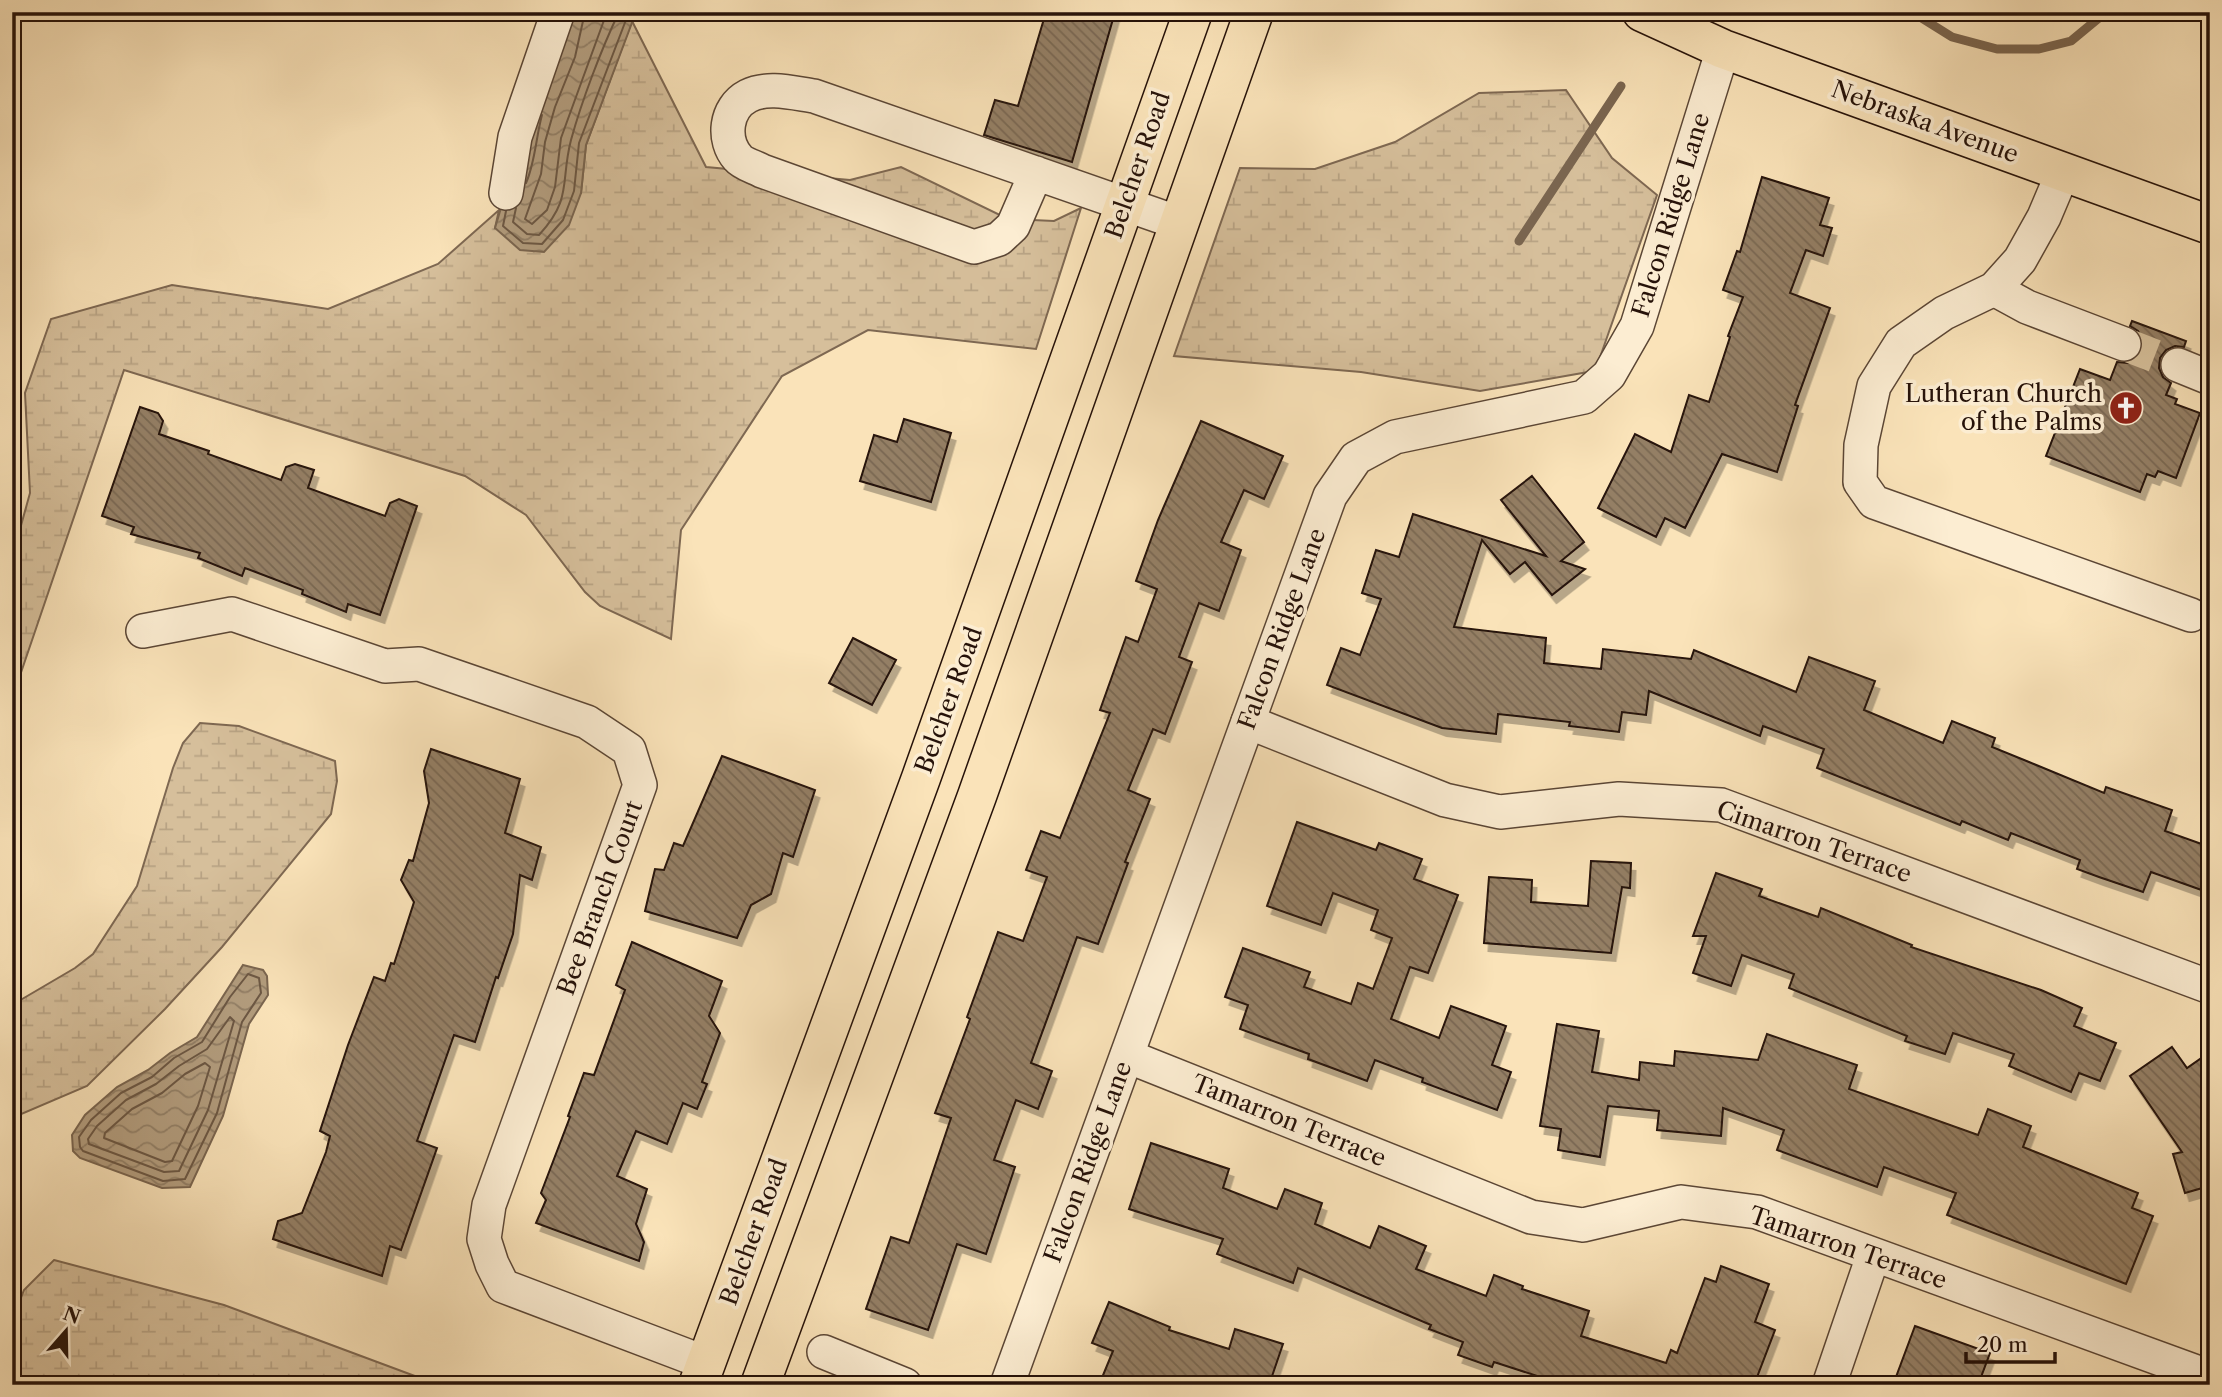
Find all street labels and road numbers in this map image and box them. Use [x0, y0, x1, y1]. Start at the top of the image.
street label: Nebraska Avenue [1828, 74, 2023, 169]
street label: Belcher Road [1099, 87, 1176, 242]
street label: Falcon Ridge Lane [1626, 109, 1715, 320]
street label: Falcon Ridge Lane [1232, 524, 1331, 733]
street label: Belcher Road [909, 622, 989, 777]
street label: Cimarron Terrace [1713, 795, 1915, 888]
street label: Bee Branch Court [551, 796, 648, 999]
street label: Falcon Ridge Lane [1038, 1057, 1137, 1266]
street label: Tamarron Terrace [1188, 1068, 1390, 1173]
street label: Belcher Road [714, 1154, 794, 1309]
street label: Tamarron Terrace [1746, 1200, 1951, 1295]

